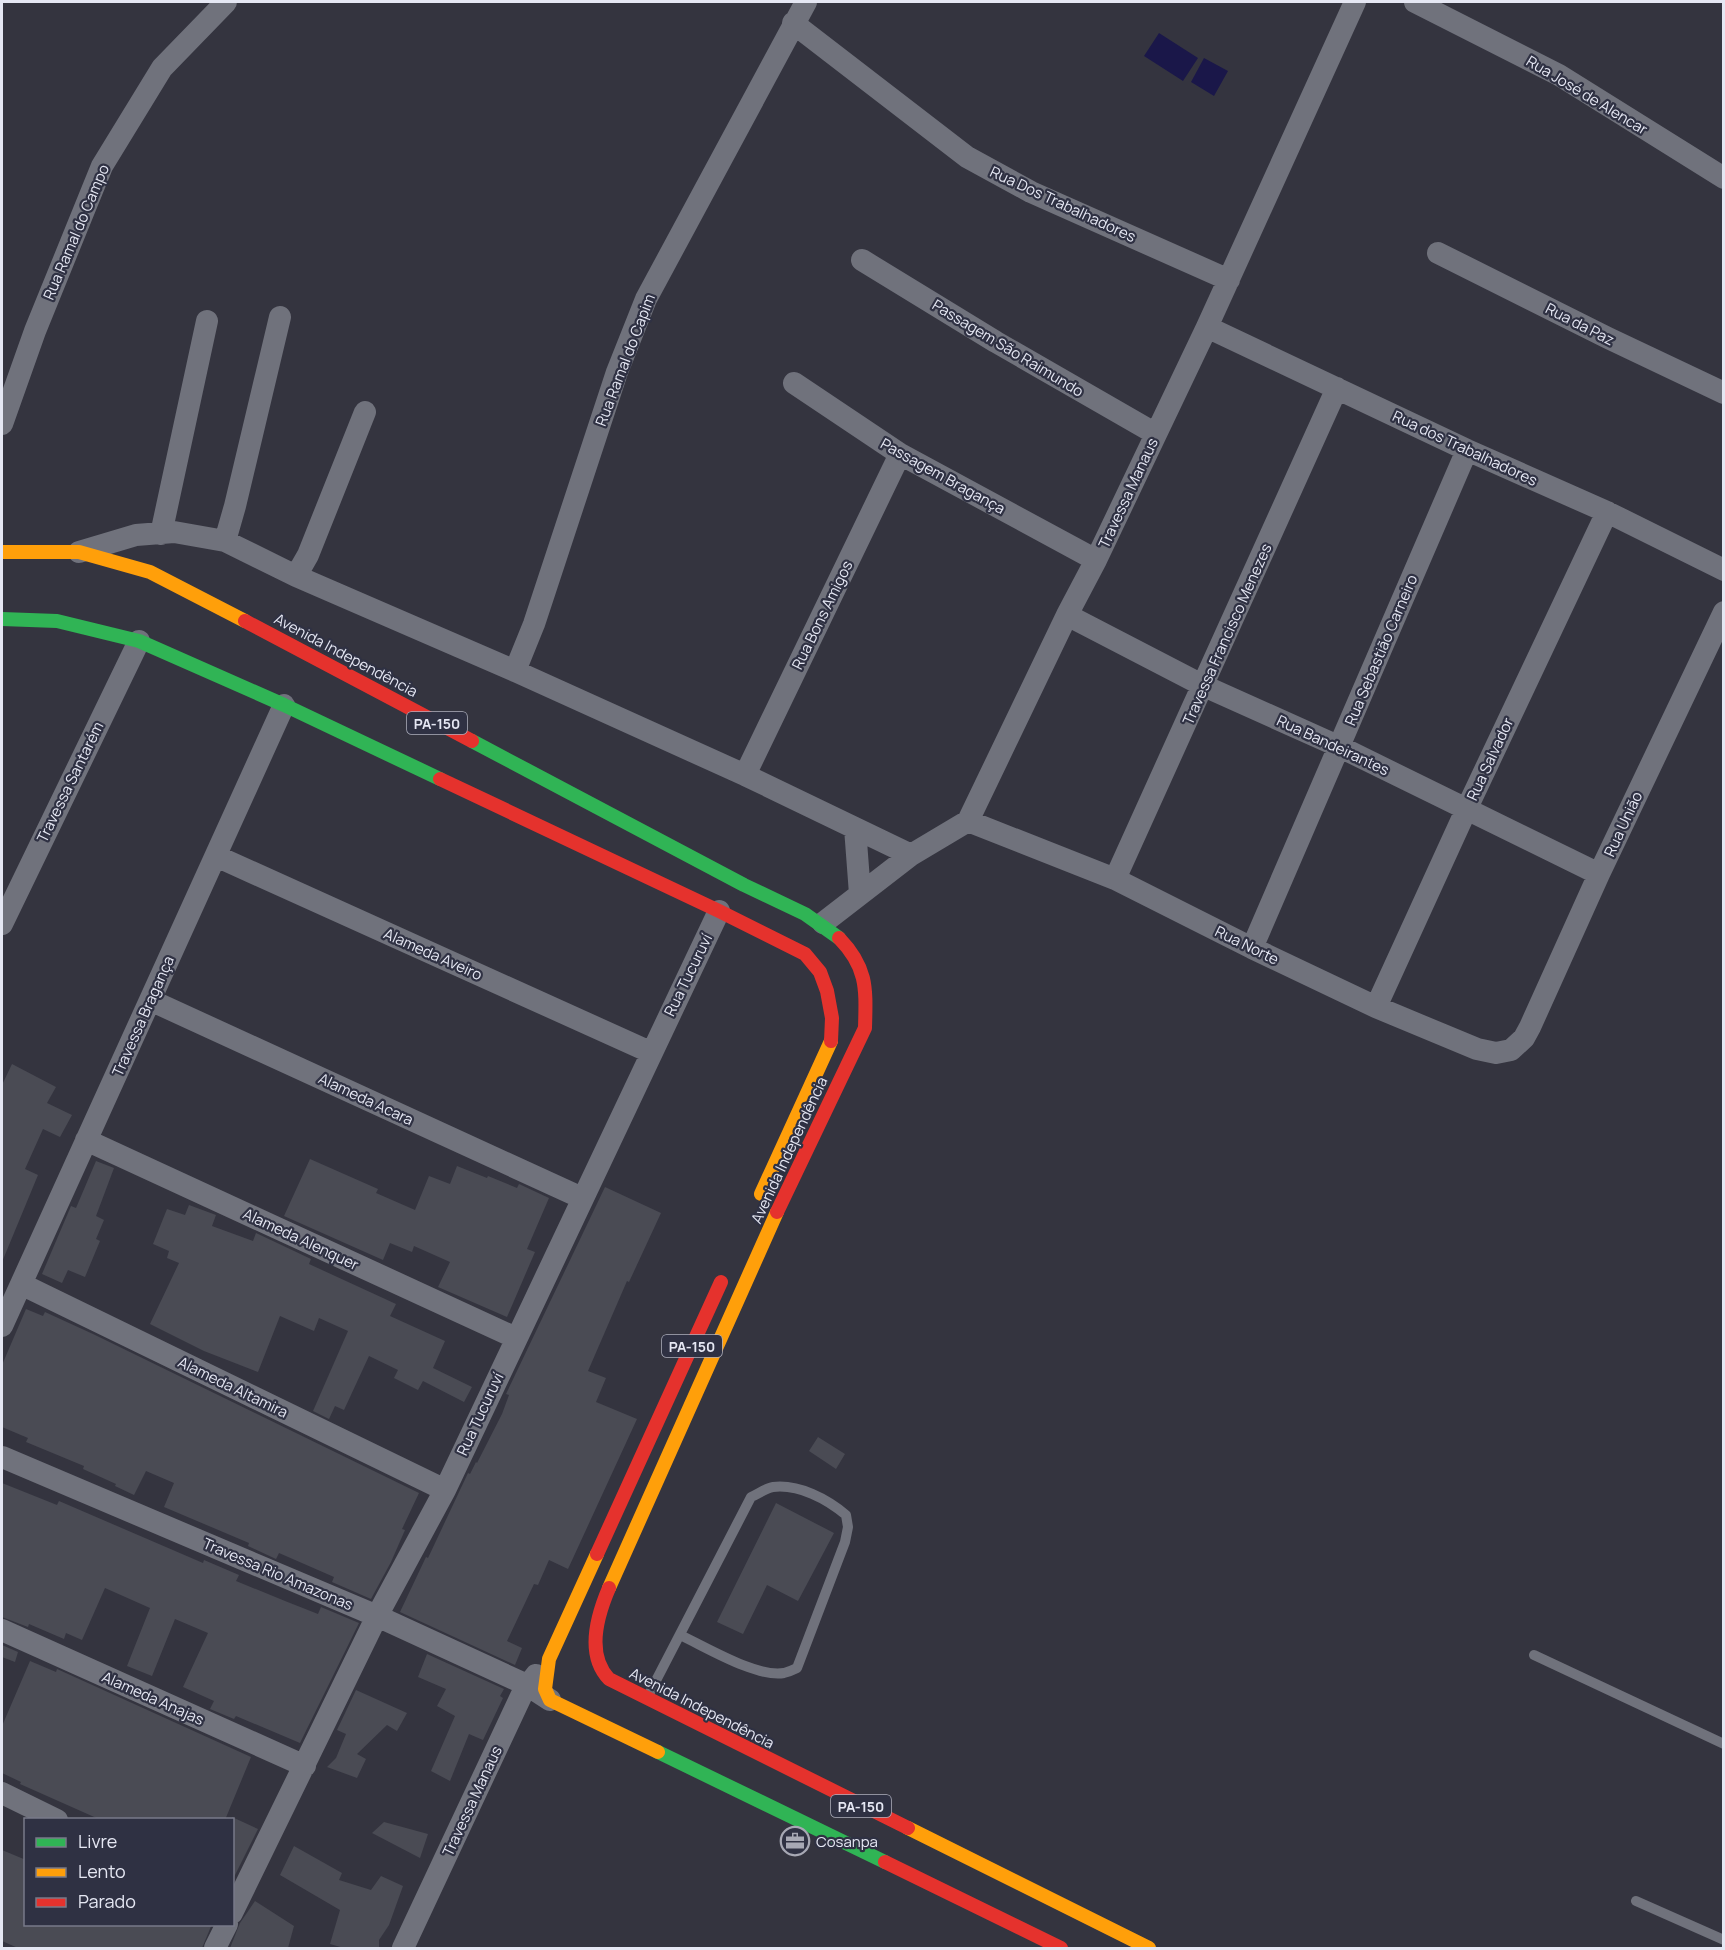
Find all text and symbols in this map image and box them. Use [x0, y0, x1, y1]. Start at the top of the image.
street label: Rua José de Alencar [1522, 50, 1652, 140]
street label: Rua Ramal do Campo [38, 161, 114, 303]
street label: Rua Dos Trabalhadores [987, 161, 1139, 247]
street label: Rua Ramal do Capim [590, 291, 660, 429]
street label: Passagem São Raimundo [928, 294, 1088, 402]
street label: Rua da Paz [1542, 298, 1618, 350]
street label: Rua dos Trabalhadores [1389, 405, 1541, 491]
street label: Passagem Bragança [877, 433, 1009, 519]
street label: Travessa Manaus [1093, 434, 1163, 552]
street label: Travessa Francisco Menezes [1177, 540, 1277, 728]
street label: Rua Bons Amigos [787, 557, 858, 673]
street label: Rua Sebastião Carneiro [1340, 571, 1422, 729]
street label: Avenida Independência [271, 608, 421, 702]
street label: Rua Bandeirantes [1273, 710, 1393, 780]
road number: PA-150 [407, 712, 467, 734]
street label: Rua Salvador [1462, 713, 1519, 804]
street label: Travessa Santarém [32, 718, 108, 846]
street label: Rua União [1599, 788, 1647, 860]
street label: Rua Norte [1212, 920, 1283, 970]
street label: Alameda Aveiro [380, 923, 486, 985]
street label: Rua Tucuruví [659, 930, 717, 1020]
street label: Travessa Bragança [107, 952, 179, 1080]
street label: Alameda Acara [315, 1068, 417, 1130]
street label: Avenida Independência [746, 1073, 832, 1227]
street label: Alameda Alenquer [240, 1203, 363, 1275]
road number: PA-150 [662, 1335, 722, 1357]
street label: Alameda Altamira [174, 1351, 292, 1423]
street label: Rua Tucuruví [452, 1369, 509, 1459]
street label: Travessa Rio Amazonas [200, 1533, 356, 1615]
street label: Avenida Independência [626, 1662, 778, 1754]
street label: Alameda Anajas [99, 1666, 207, 1730]
street label: Travessa Manaus [437, 1742, 507, 1860]
road number: PA-150 [831, 1795, 891, 1817]
legend [24, 1818, 234, 1926]
office icon: Cosanpa [779, 1825, 811, 1857]
text: Livre [78, 1829, 117, 1853]
place label: Cosanpa [816, 1831, 878, 1852]
text: Lento [78, 1859, 126, 1883]
text: Parado [78, 1889, 136, 1913]

